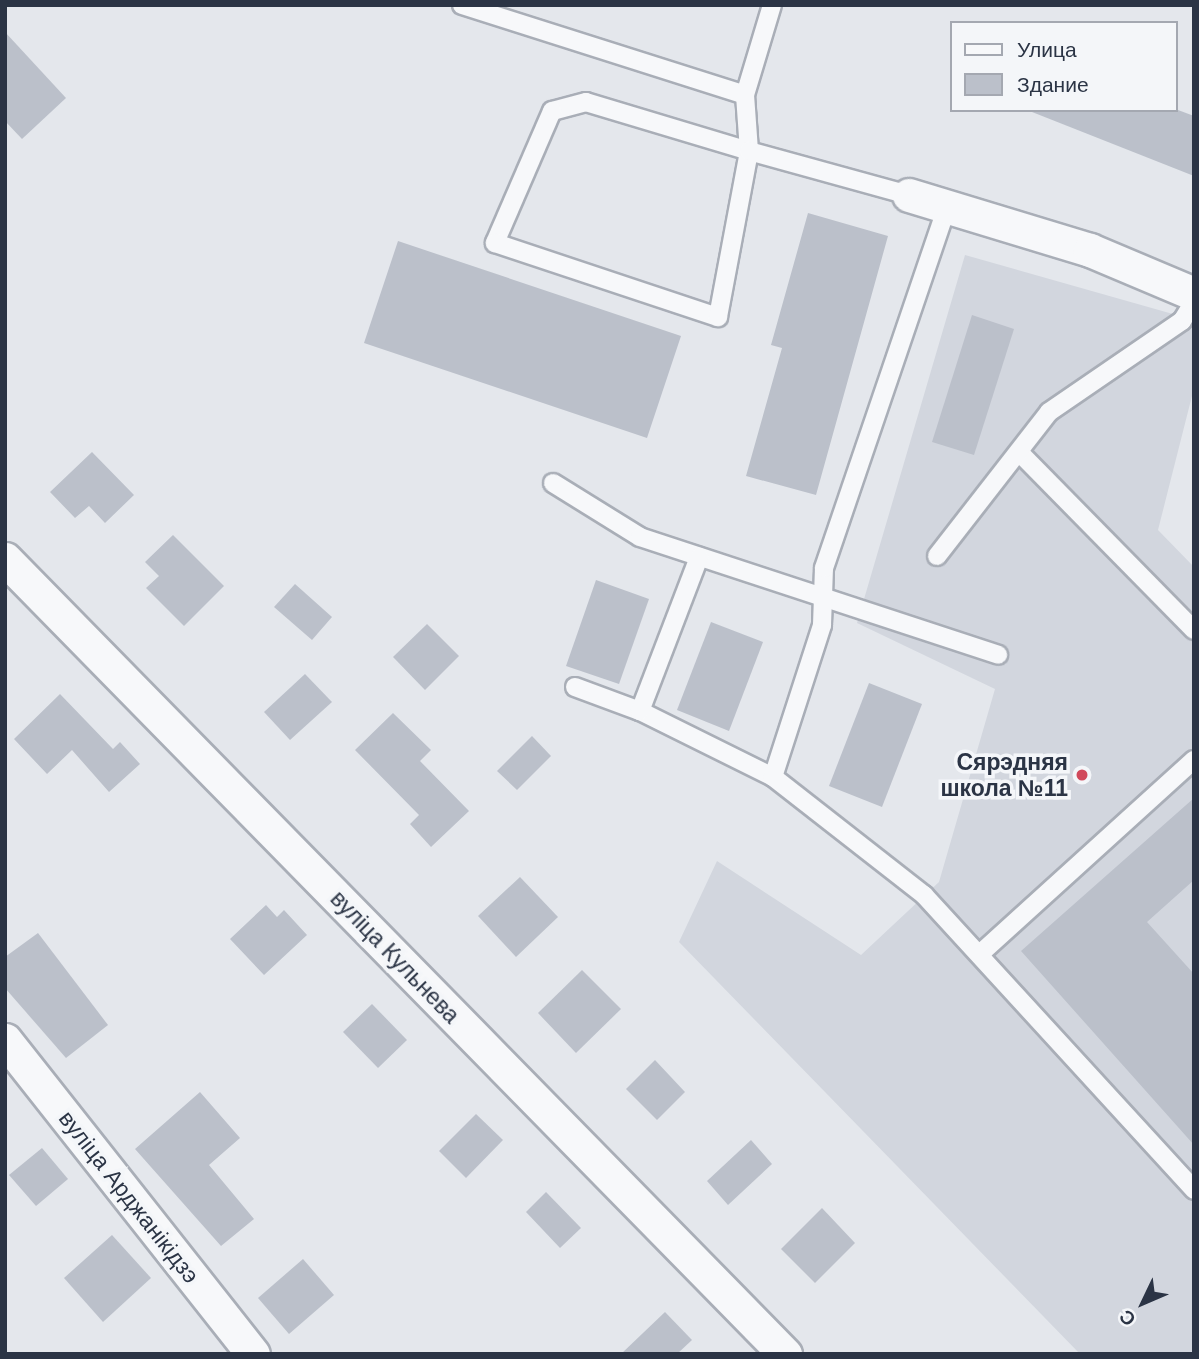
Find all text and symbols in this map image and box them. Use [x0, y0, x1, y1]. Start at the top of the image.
legend [950, 21, 1178, 112]
text: Улица [1017, 38, 1077, 61]
text: Здание [1017, 73, 1089, 96]
place label: Сярэдняя школа №11 [940, 748, 1068, 802]
marker: Сярэдняя школа №11 [1074, 767, 1090, 783]
street label: вуліца Кульнева [325, 885, 465, 1029]
street label: вуліца Арджанікідзэ [53, 1105, 205, 1289]
north arrow [1108, 1268, 1178, 1338]
text: С [1115, 1306, 1140, 1330]

